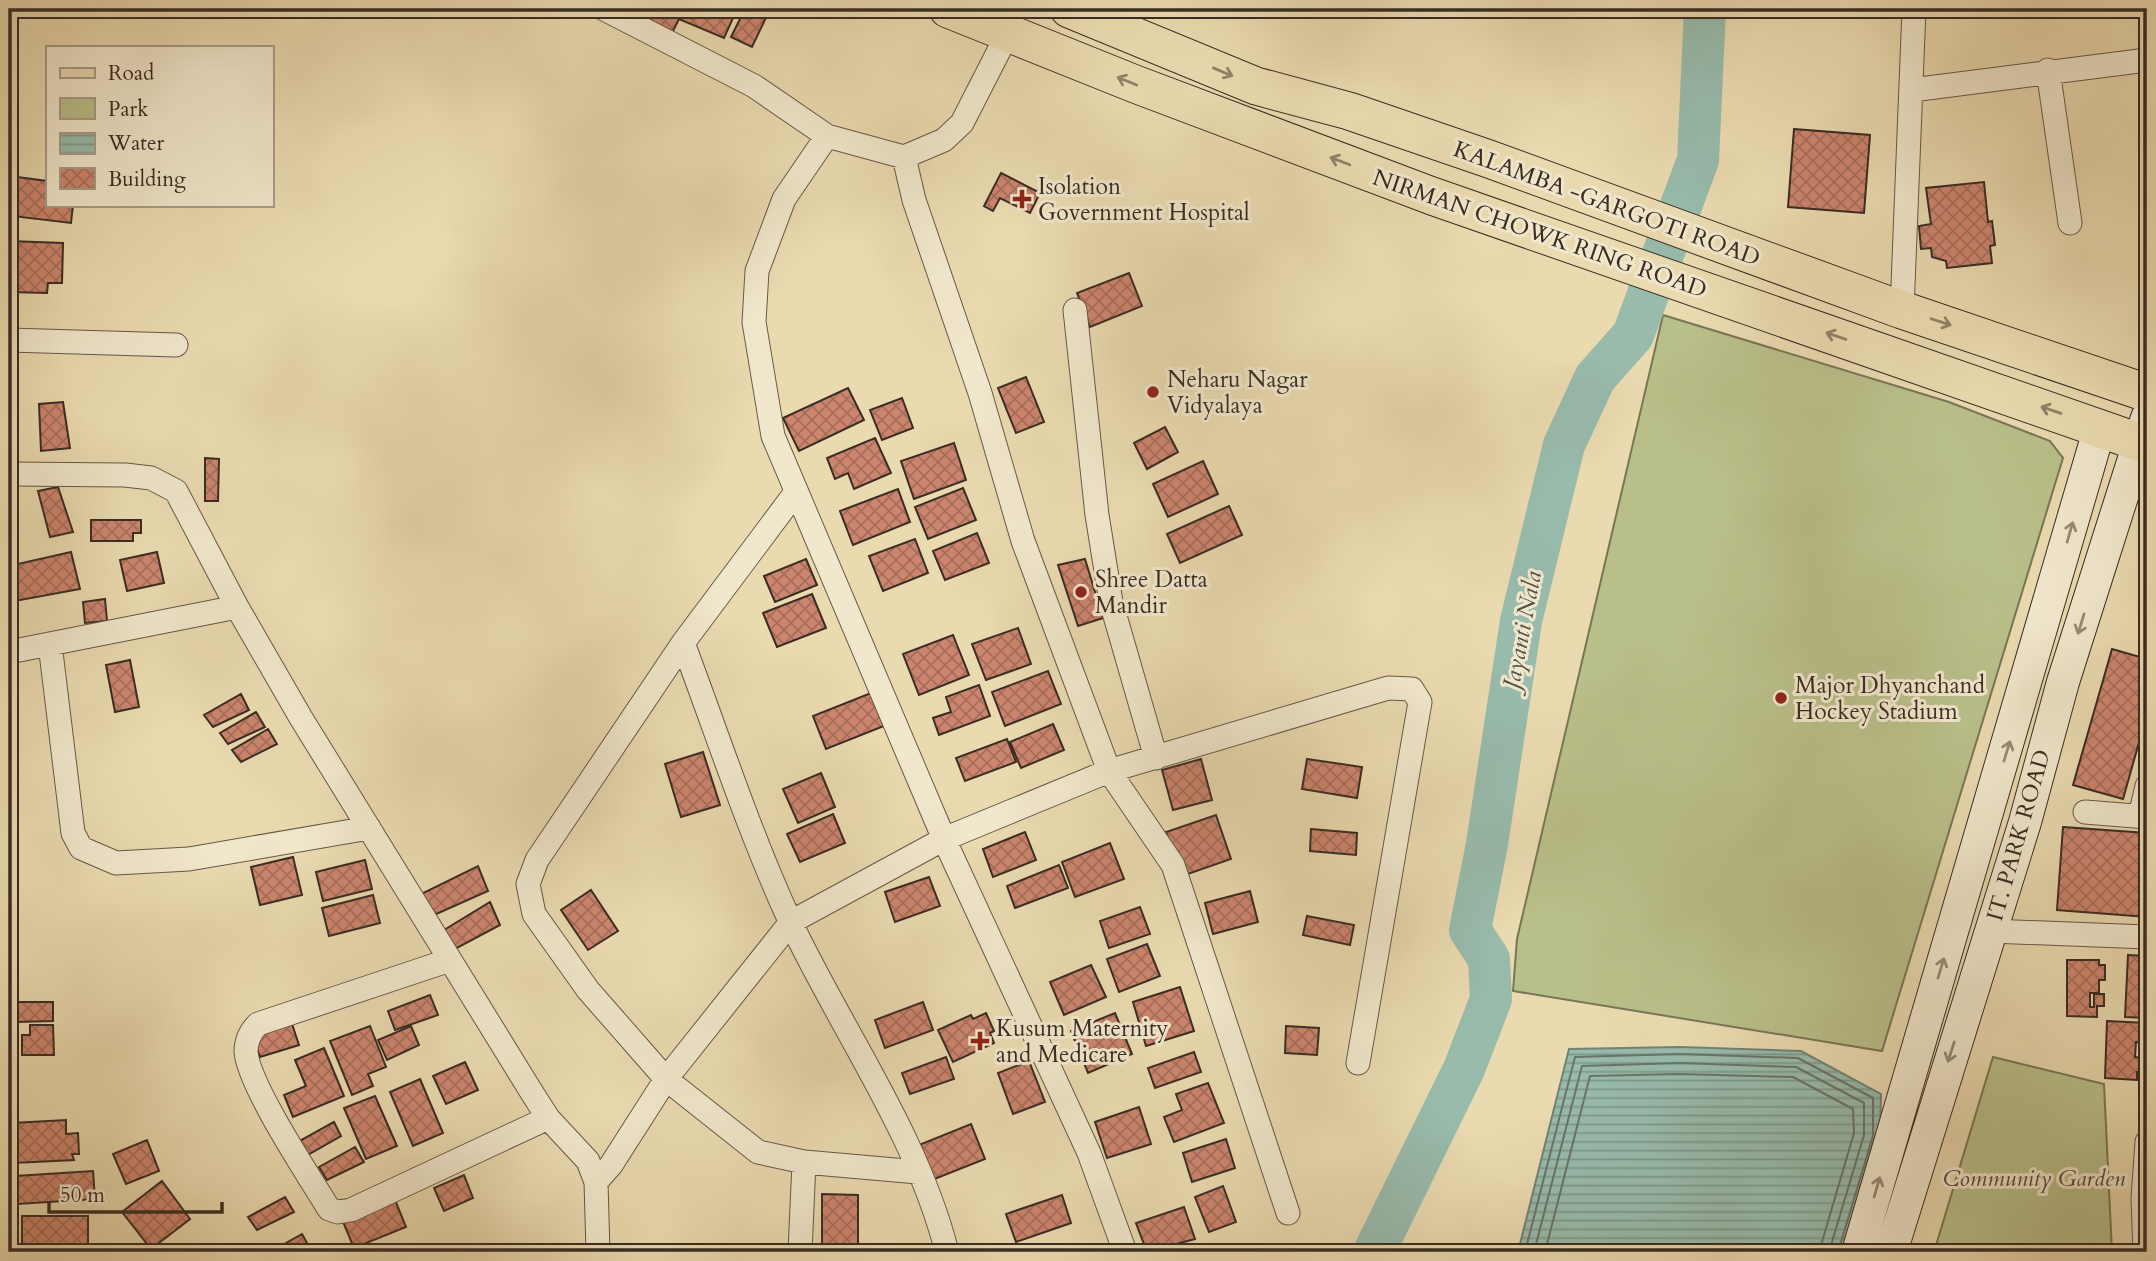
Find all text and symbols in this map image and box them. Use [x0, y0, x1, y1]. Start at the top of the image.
legend [46, 46, 273, 206]
text: Road [108, 59, 154, 88]
one-way arrow [1212, 66, 1234, 79]
one-way arrow [1117, 73, 1138, 86]
text: Park [108, 95, 149, 124]
text: Water [107, 129, 164, 158]
street label: KALAMBA -GARGOTI ROAD [1449, 133, 1764, 273]
one-way arrow [1329, 154, 1351, 167]
street label: NIRMAN CHOWK RING ROAD [1369, 162, 1711, 305]
text: Building [108, 165, 186, 194]
place label: Isolation Government Hospital [1038, 171, 1250, 228]
marker: Isolation Government Hospital [1012, 189, 1032, 209]
one-way arrow [1929, 317, 1951, 329]
one-way arrow [1825, 329, 1847, 342]
place label: Neharu Nagar Vidyalaya [1167, 364, 1308, 421]
marker: Neharu Nagar Vidyalaya [1145, 384, 1161, 400]
one-way arrow [2040, 403, 2062, 416]
one-way arrow [2064, 521, 2077, 544]
place label: Shree Datta Mandir [1095, 564, 1208, 621]
water label: Jayanti Nala [1494, 568, 1550, 697]
marker: Shree Datta Mandir [1073, 584, 1089, 600]
one-way arrow [2074, 613, 2087, 635]
place label: Major Dhyanchand Hockey Stadium [1795, 670, 1986, 727]
marker: Major Dhyanchand Hockey Stadium [1773, 690, 1789, 706]
one-way arrow [2001, 740, 2014, 762]
street label: IT. PARK ROAD [1979, 746, 2058, 924]
one-way arrow [1935, 958, 1948, 980]
place label: Kusum Maternity and Medicare [996, 1013, 1168, 1070]
marker: Kusum Maternity and Medicare [970, 1031, 990, 1051]
one-way arrow [1944, 1041, 1956, 1063]
park label: Community Garden [1943, 1163, 2126, 1194]
scale bar [49, 1170, 222, 1214]
one-way arrow [1871, 1176, 1884, 1198]
text: 50 m [60, 1181, 105, 1210]

